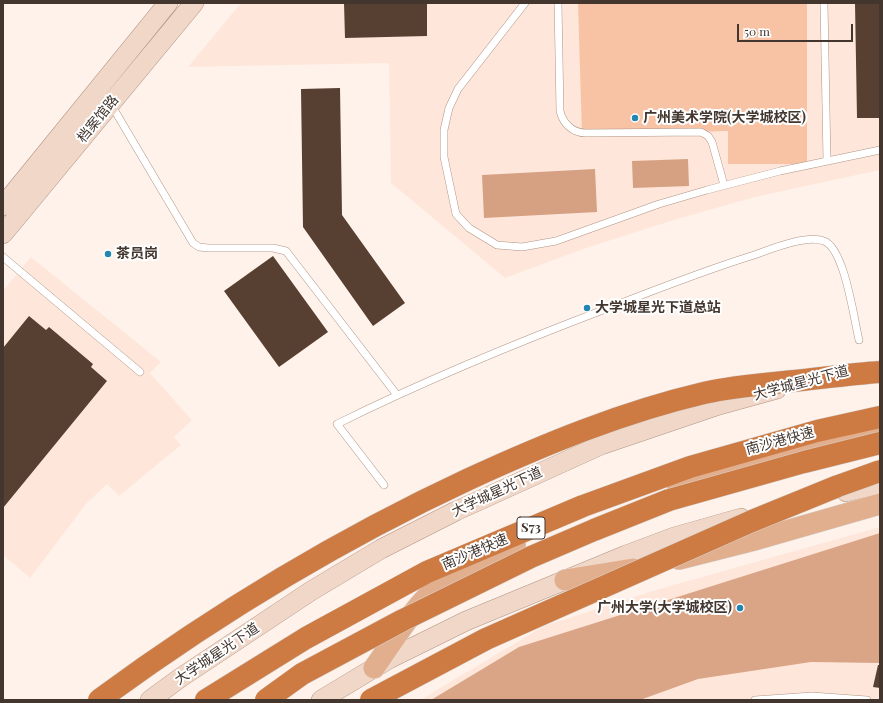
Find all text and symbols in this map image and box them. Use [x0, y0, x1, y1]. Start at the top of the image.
scale bar [739, 16, 855, 42]
text: 50 m [744, 23, 770, 39]
street label: 档案馆路 [74, 92, 122, 146]
place label: 广州美术学院(大学城校区) [643, 110, 806, 126]
marker: 广州美术学院(大学城校区) [630, 113, 640, 123]
place label: 茶员岗 [116, 246, 158, 262]
marker: 茶员岗 [103, 249, 113, 259]
place label: 大学城星光下道总站 [595, 300, 721, 316]
marker: 大学城星光下道总站 [582, 303, 592, 313]
street label: 大学城星光下道 [751, 362, 851, 404]
street label: 南沙港快速 [744, 424, 816, 458]
street label: 大学城星光下道 [449, 464, 545, 520]
road number: S73 [517, 517, 545, 539]
street label: 南沙港快速 [440, 531, 510, 573]
place label: 广州大学(大学城校区) [597, 600, 732, 616]
marker: 广州大学(大学城校区) [735, 603, 745, 613]
street label: 大学城星光下道 [172, 620, 262, 688]

